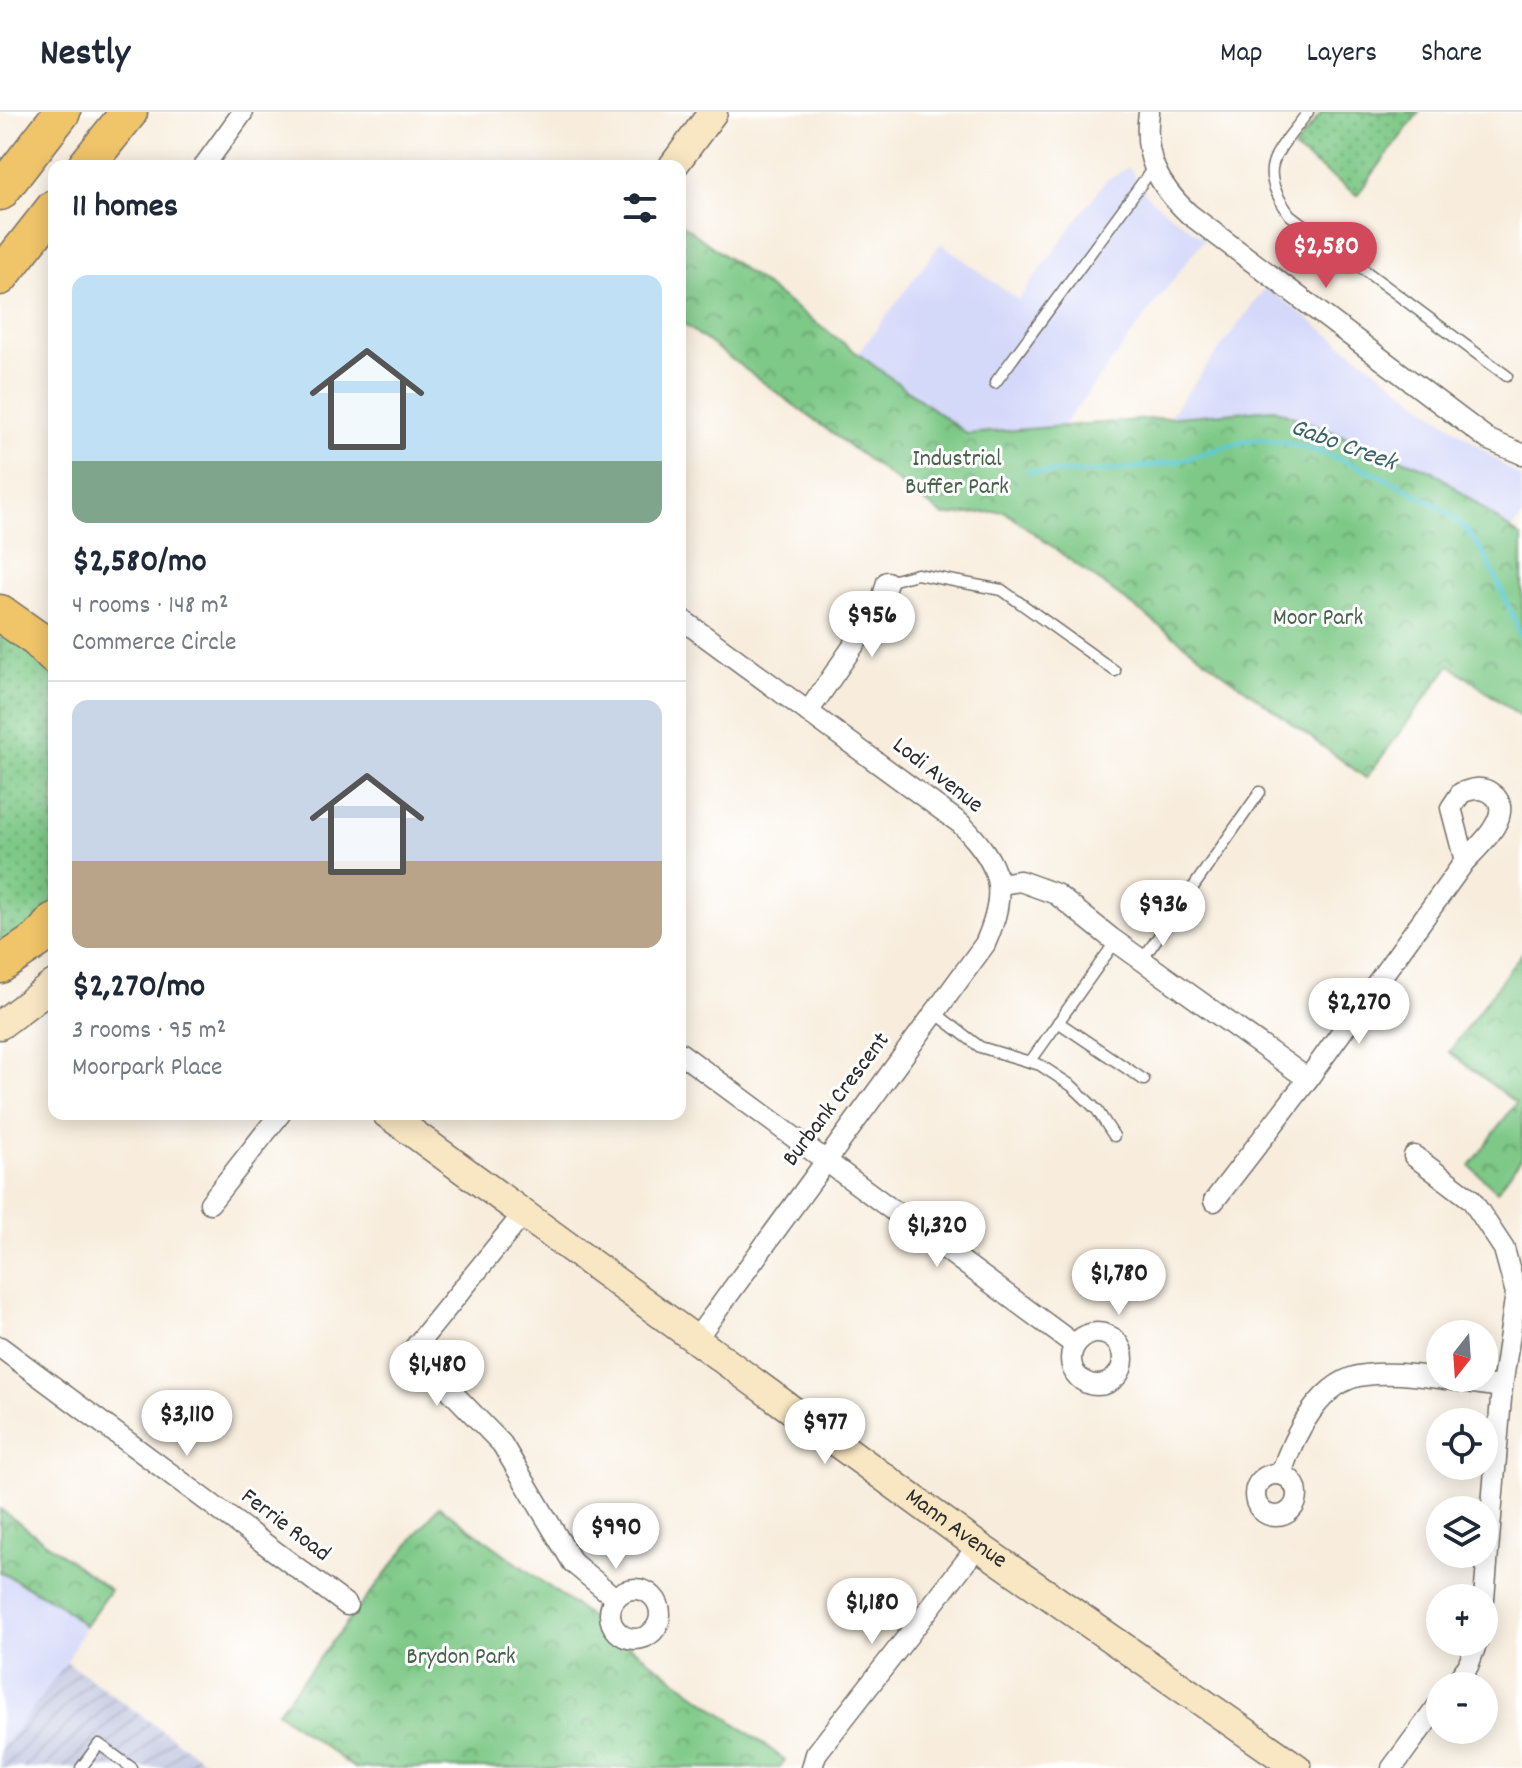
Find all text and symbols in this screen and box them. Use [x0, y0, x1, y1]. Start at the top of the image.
text: Nestly [40, 28, 130, 83]
text: Map [1220, 35, 1263, 75]
text: Layers [1307, 35, 1377, 75]
text: Share [1421, 35, 1482, 75]
text: 11 homes [72, 184, 178, 233]
icon: filters [618, 186, 662, 230]
pin: $2,580 [1261, 222, 1391, 290]
text: $2,580 [1293, 229, 1359, 266]
icon: home [295, 327, 439, 471]
water label: Gabo Creek [1285, 410, 1403, 483]
park label: Industrial Buffer Park [905, 443, 1009, 505]
text: $2,580/mo [72, 539, 207, 588]
text: 4 rooms · 148 m² [72, 588, 228, 625]
pin: $956 [825, 591, 919, 659]
text: $956 [847, 598, 897, 635]
park label: Moor Park [1273, 602, 1363, 636]
text: Commerce Circle [72, 625, 236, 662]
street label: Lodi Avenue [884, 730, 990, 822]
icon: home [295, 752, 439, 896]
pin: $936 [1116, 880, 1210, 948]
text: $936 [1138, 887, 1188, 924]
text: $2,270/mo [72, 964, 205, 1013]
pin: $2,270 [1294, 978, 1424, 1046]
text: $2,270 [1327, 985, 1391, 1022]
text: 3 rooms · 95 m² [72, 1013, 226, 1050]
street label: Burbank Crescent [775, 1026, 899, 1174]
text: Moorpark Place [72, 1050, 223, 1087]
pin: $1,320 [872, 1201, 1002, 1269]
text: $1,320 [907, 1208, 967, 1245]
pin: $1,780 [1054, 1249, 1184, 1317]
text: $1,780 [1090, 1256, 1148, 1293]
north arrow [1426, 1320, 1498, 1392]
map controls [1426, 1320, 1498, 1744]
pin: $1,480 [372, 1340, 502, 1408]
text: $1,480 [407, 1347, 467, 1384]
pin: $3,110 [122, 1390, 252, 1458]
text: $3,110 [159, 1397, 215, 1434]
pin: $977 [778, 1398, 872, 1466]
text: $977 [802, 1405, 848, 1442]
button: locate [1426, 1408, 1498, 1480]
street label: Ferrie Road [233, 1481, 337, 1571]
street label: Mann Avenue [897, 1481, 1013, 1578]
button: layers [1426, 1496, 1498, 1568]
pin: $990 [569, 1503, 663, 1571]
text: $990 [590, 1510, 642, 1547]
pin: $1,180 [807, 1578, 937, 1646]
button: + [1426, 1584, 1498, 1656]
text: $1,180 [845, 1585, 899, 1622]
park label: Brydon Park [406, 1641, 516, 1675]
button: − [1426, 1672, 1498, 1744]

